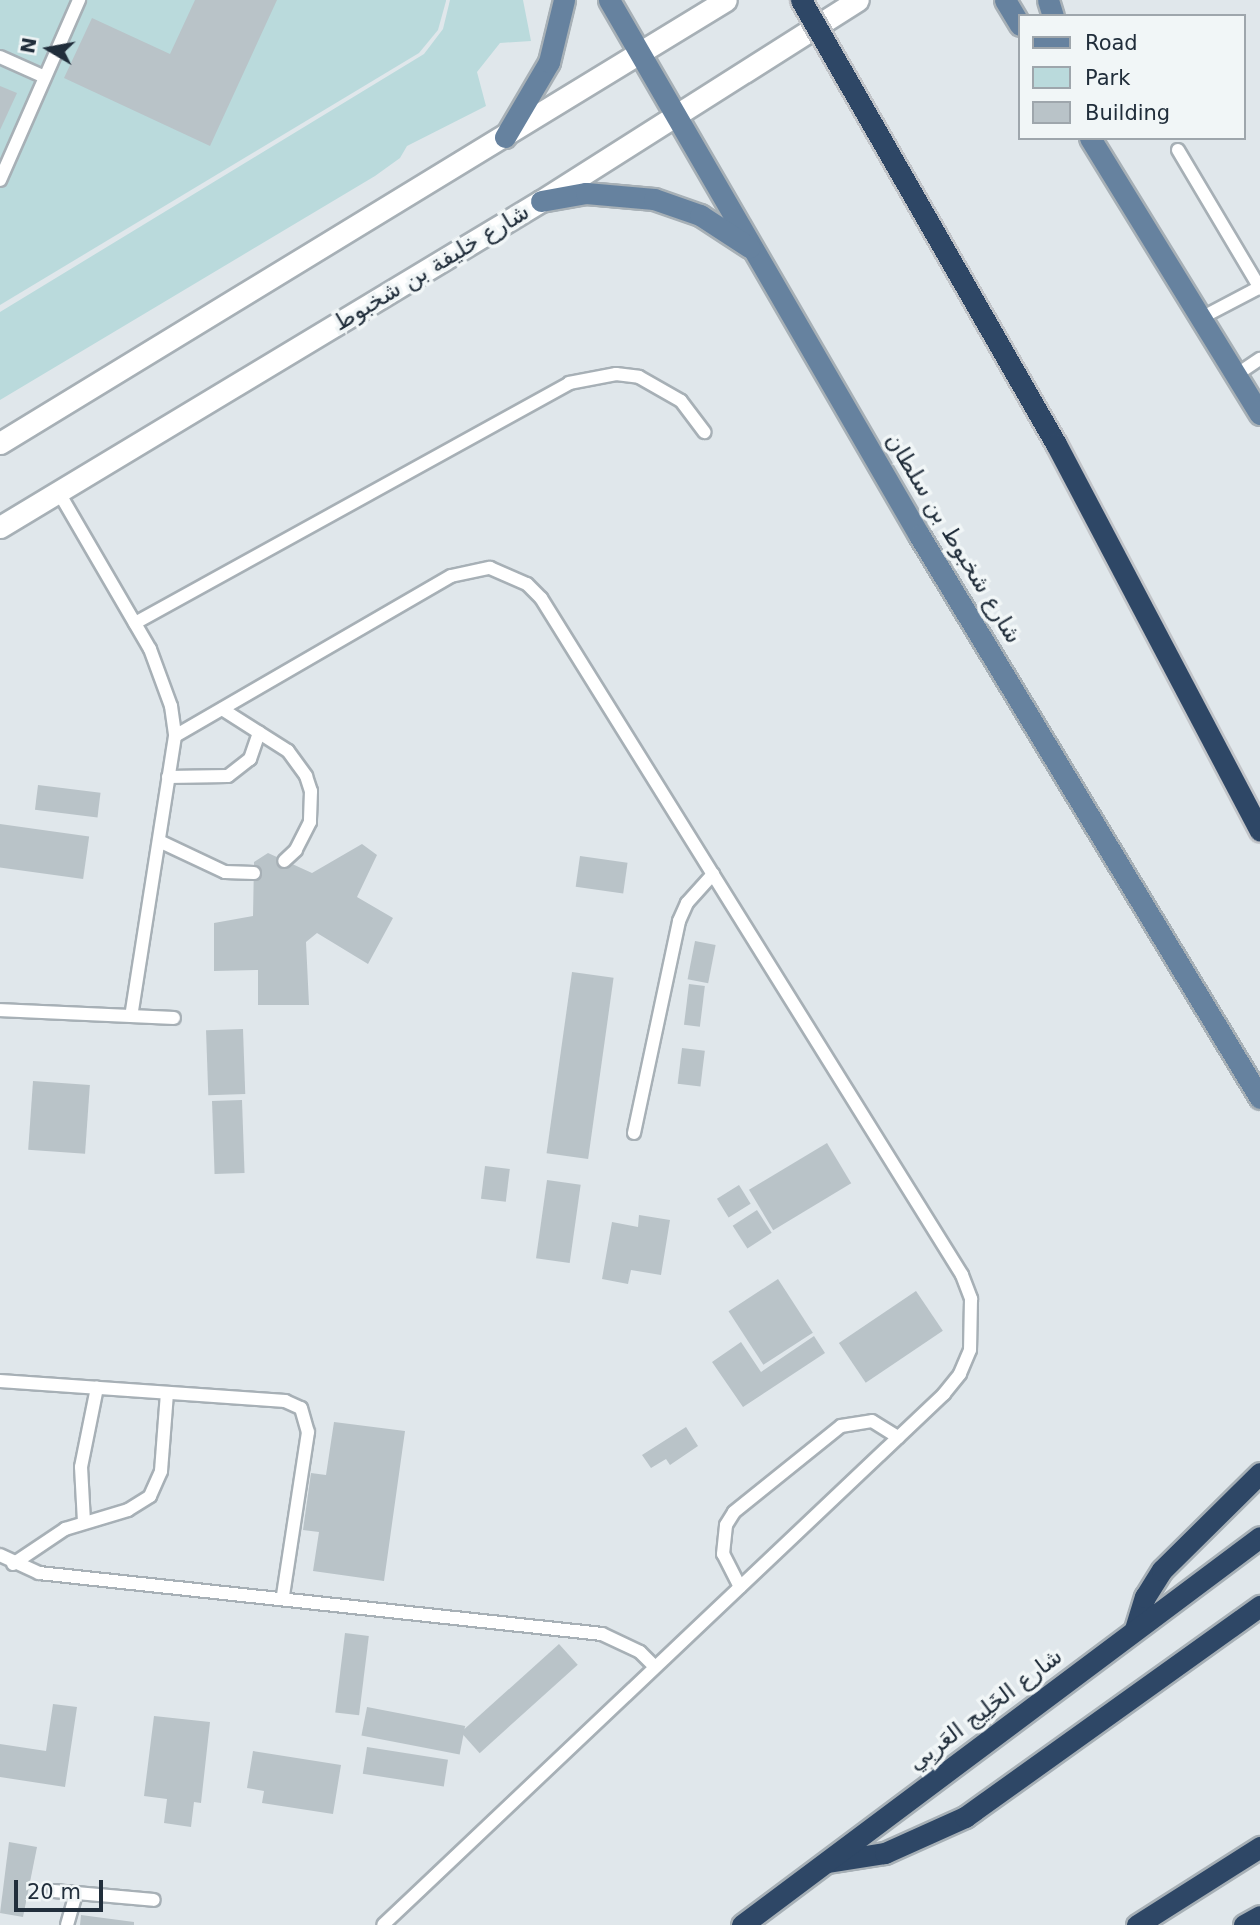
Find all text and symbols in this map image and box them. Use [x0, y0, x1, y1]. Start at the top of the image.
north arrow [14, 14, 84, 84]
legend [1018, 14, 1246, 140]
text: Road [1085, 31, 1138, 55]
text: N [16, 36, 41, 55]
text: Park [1085, 66, 1130, 90]
text: Building [1085, 101, 1170, 125]
street label: شارع خليفة بن شخبوط [328, 198, 534, 336]
street label: شارع شخبوط بن سلطان [880, 428, 1028, 648]
street label: شارع الخَلِيج العَربِي [902, 1642, 1068, 1776]
scale bar [18, 1866, 107, 1910]
text: 20 m [27, 1880, 81, 1904]

